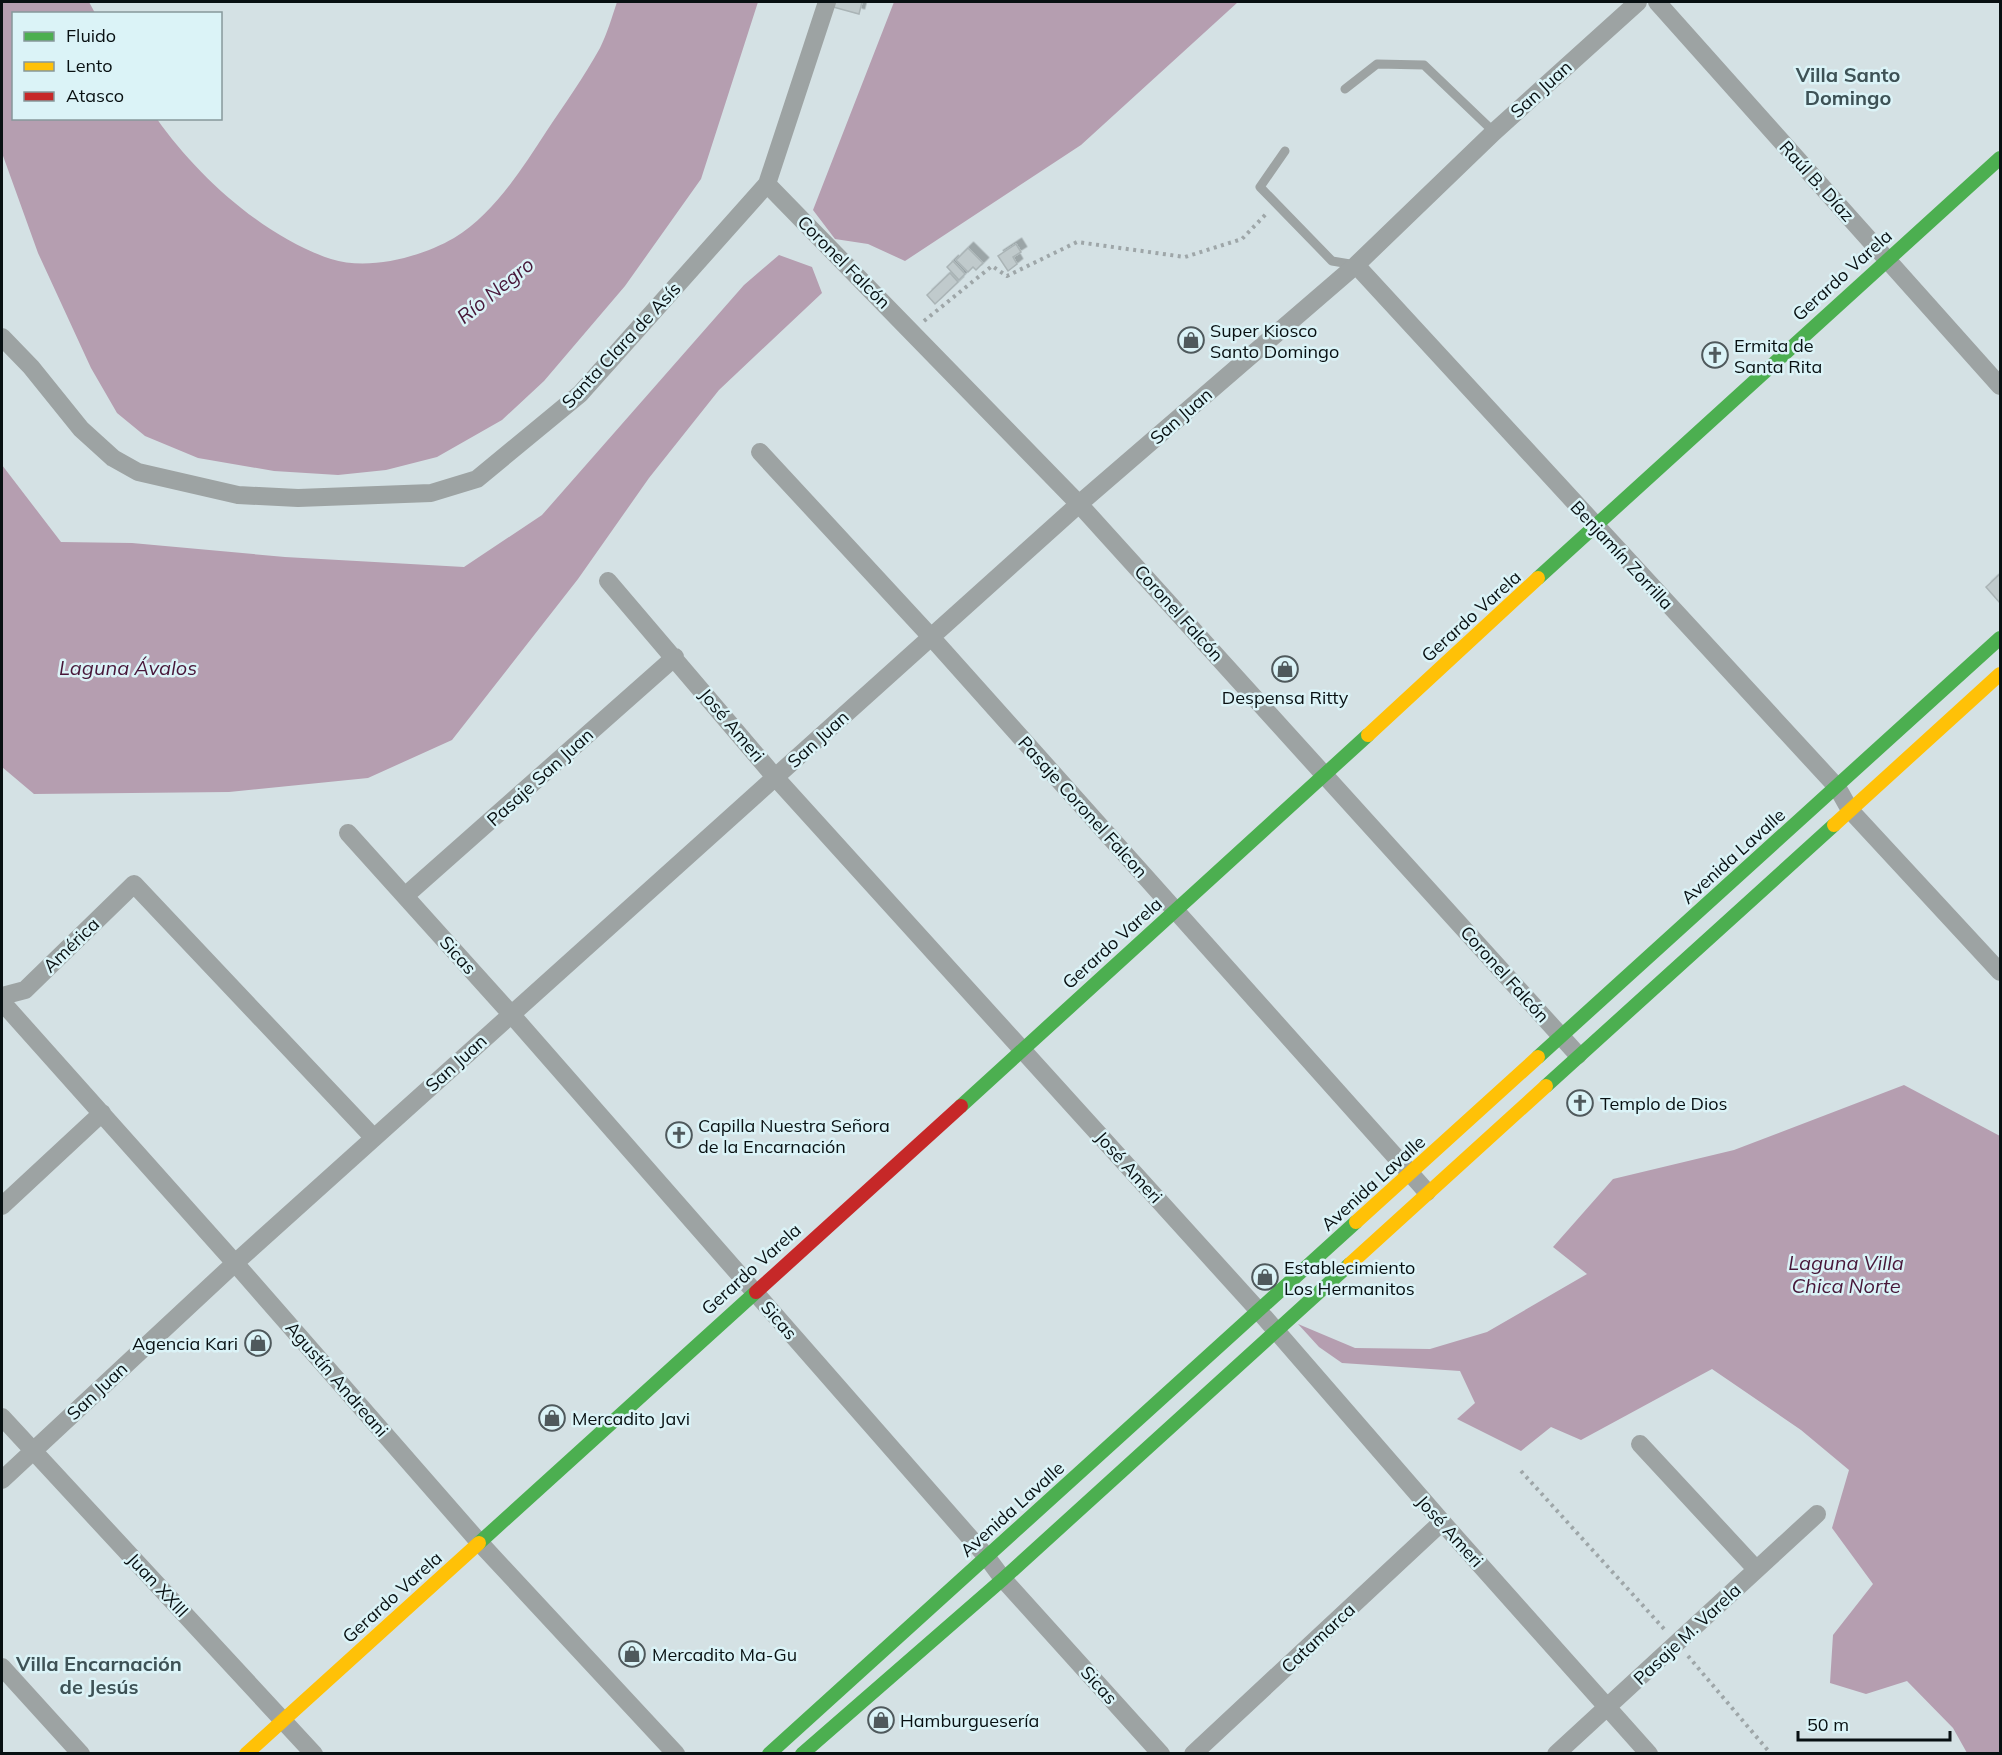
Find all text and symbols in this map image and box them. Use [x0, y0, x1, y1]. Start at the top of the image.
legend [12, 12, 222, 120]
text: Fluido [66, 24, 116, 47]
text: Lento [66, 54, 113, 77]
street label: San Juan [1505, 55, 1577, 123]
district label: Villa Santo Domingo [1795, 62, 1900, 110]
text: Atasco [66, 84, 124, 107]
street label: Raúl B. Díaz [1775, 136, 1859, 226]
street label: Coronel Falcón [793, 211, 895, 313]
street label: Gerardo Varela [1787, 224, 1897, 326]
water label: Río Negro [452, 251, 538, 329]
street label: Santa Clara de Asís [557, 277, 685, 413]
place label: Super Kiosco Santo Domingo [1210, 319, 1339, 363]
shop icon: Super Kiosco Santo Domingo [1176, 325, 1206, 355]
place label: Ermita de Santa Rita [1734, 334, 1822, 378]
church icon: Ermita de Santa Rita [1700, 340, 1730, 370]
street label: San Juan [1145, 383, 1217, 449]
street label: Benjamín Zorrilla [1566, 496, 1678, 614]
street label: Coronel Falcón [1130, 560, 1228, 666]
street label: Gerardo Varela [1416, 565, 1526, 667]
shop icon: Despensa Ritty [1270, 654, 1300, 684]
water label: Laguna Ávalos [59, 655, 197, 680]
street label: José Ameri [695, 683, 769, 767]
place label: Despensa Ritty [1222, 686, 1349, 709]
street label: San Juan [782, 705, 854, 773]
street label: Pasaje San Juan [482, 723, 598, 831]
street label: Pasaje Coronel Falcon [1013, 731, 1153, 883]
street label: Avenida Lavalle [1676, 803, 1790, 909]
street label: Gerardo Varela [1057, 892, 1167, 994]
street label: América [38, 913, 104, 977]
street label: Coronel Falcón [1456, 921, 1554, 1027]
street label: Sicas [435, 931, 481, 979]
street label: San Juan [420, 1029, 492, 1097]
church icon: Templo de Dios [1565, 1088, 1595, 1118]
place label: Templo de Dios [1600, 1092, 1727, 1115]
place label: Capilla Nuestra Señora de la Encarnación [698, 1114, 890, 1158]
church icon: Capilla Nuestra Señora de la Encarnación [664, 1120, 694, 1150]
street label: José Ameri [1091, 1126, 1167, 1208]
street label: Avenida Lavalle [1316, 1130, 1430, 1236]
street label: Gerardo Varela [696, 1218, 806, 1320]
water label: Laguna Villa Chica Norte [1788, 1250, 1904, 1298]
place label: Establecimiento Los Hermanitos [1284, 1256, 1415, 1300]
shop icon: Establecimiento Los Hermanitos [1250, 1262, 1280, 1292]
street label: Sicas [756, 1296, 802, 1344]
street label: Agustín Andreani [281, 1317, 393, 1441]
shop icon: Agencia Kari [243, 1328, 273, 1358]
place label: Agencia Kari [132, 1332, 238, 1355]
street label: San Juan [62, 1357, 132, 1425]
shop icon: Mercadito Javi [537, 1403, 567, 1433]
place label: Mercadito Javi [572, 1407, 690, 1430]
street label: Avenida Lavalle [955, 1456, 1069, 1562]
street label: José Ameri [1412, 1490, 1488, 1572]
street label: Gerardo Varela [337, 1546, 447, 1648]
street label: Juan XXIII [122, 1548, 194, 1622]
street label: Pasaje M. Varela [1629, 1578, 1745, 1690]
street label: Catamarca [1276, 1598, 1360, 1678]
shop icon: Mercadito Ma-Gu [617, 1639, 647, 1669]
place label: Mercadito Ma-Gu [652, 1643, 797, 1666]
district label: Villa Encarnación de Jesús [15, 1651, 182, 1699]
street label: Sicas [1076, 1661, 1122, 1709]
scale bar [1798, 1704, 1950, 1742]
shop icon: Hamburguesería [866, 1705, 896, 1735]
place label: Hamburguesería [900, 1709, 1039, 1732]
text: 50 m [1807, 1713, 1849, 1736]

